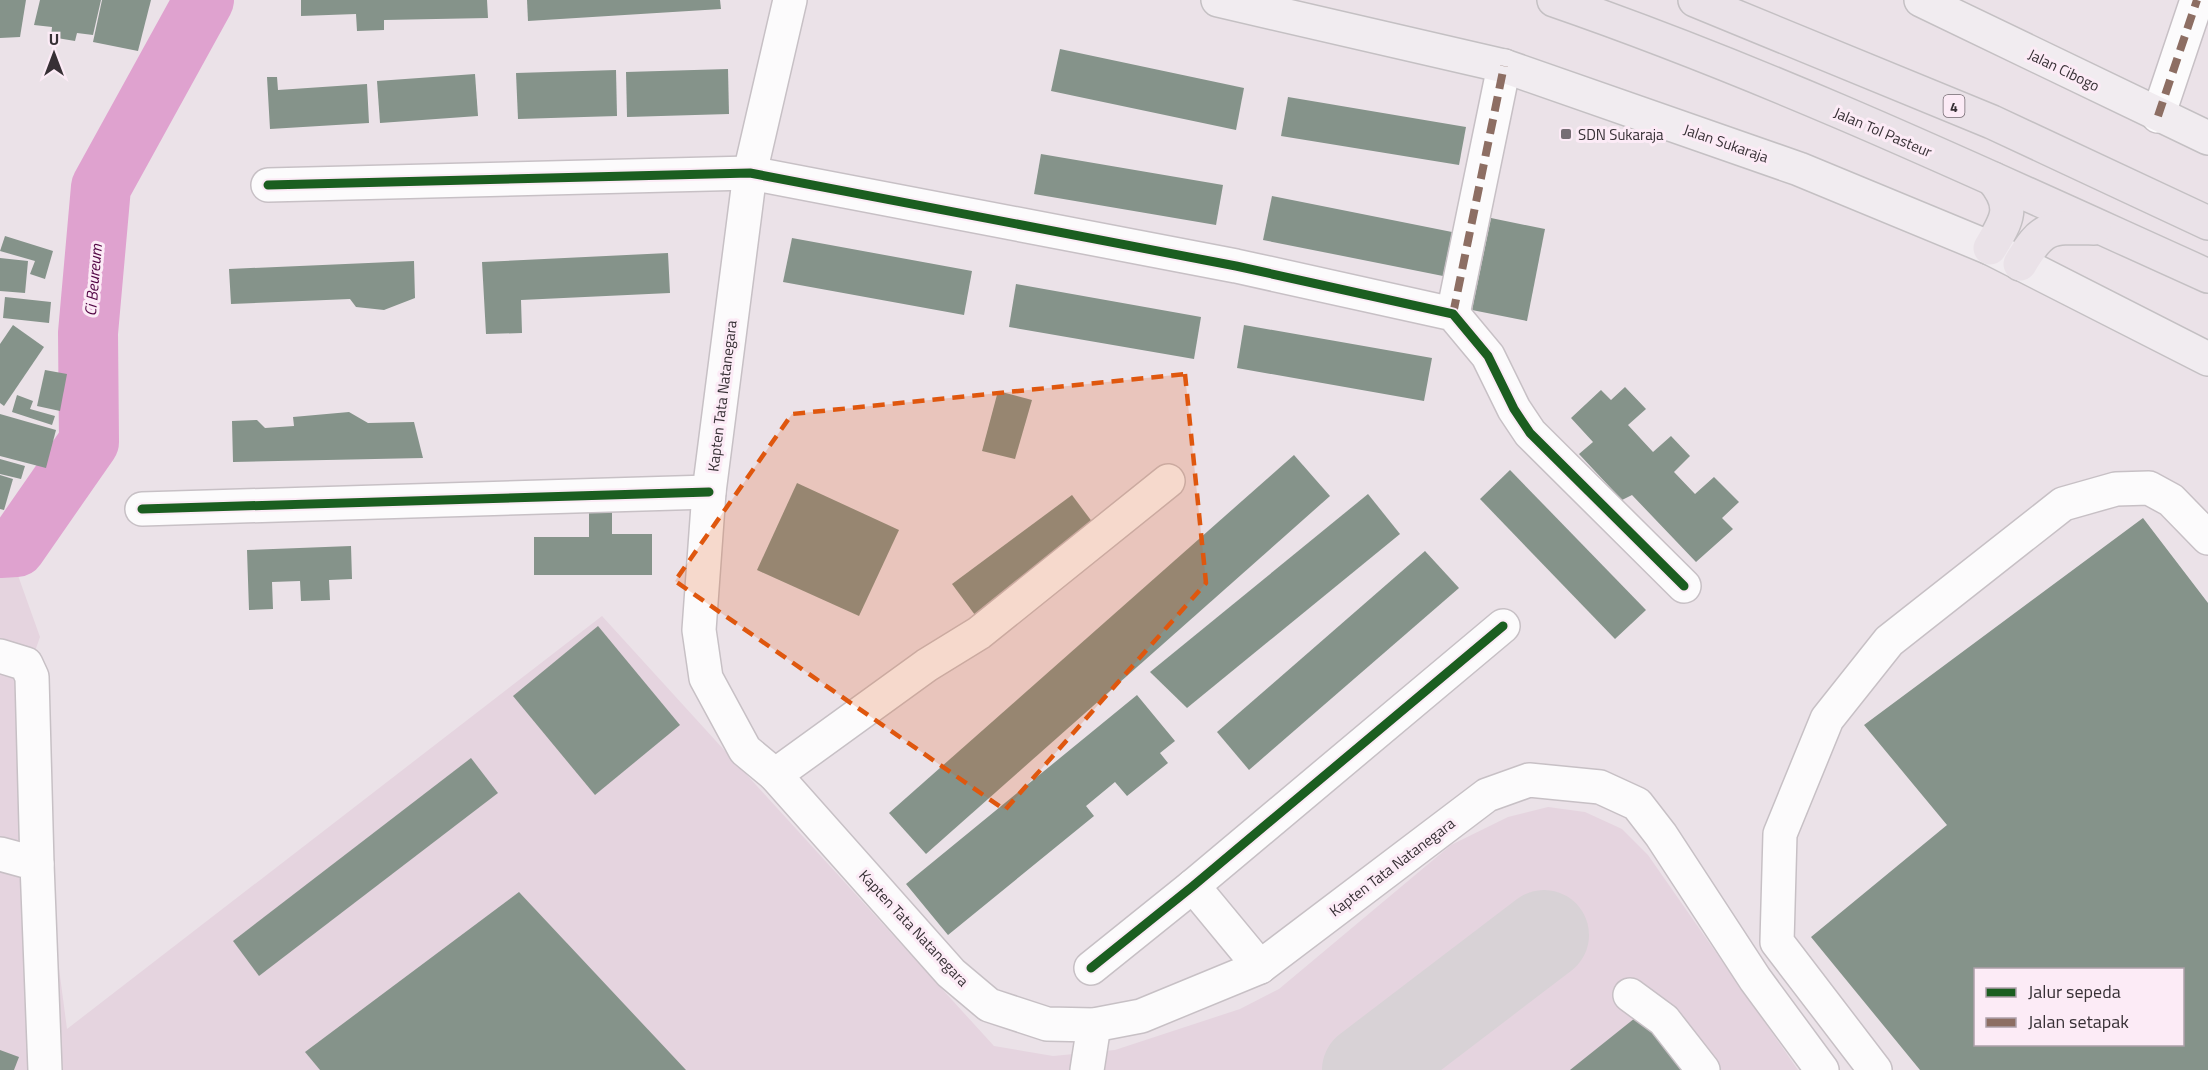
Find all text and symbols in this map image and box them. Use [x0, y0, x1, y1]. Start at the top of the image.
north arrow [24, 24, 84, 84]
text: U [49, 27, 59, 51]
street label: Jalan Cibogo [2024, 43, 2104, 97]
road number: 4 [1944, 95, 1964, 117]
street label: Jalan Tol Pasteur [1830, 101, 1936, 163]
street label: Jalan Sukaraja [1680, 118, 1772, 168]
place label: SDN Sukaraja [1578, 123, 1664, 146]
marker: SDN Sukaraja [1559, 127, 1573, 141]
water label: Ci Beureum [78, 242, 108, 317]
street label: Kapten Tata Natanegara [701, 319, 743, 473]
street label: Kapten Tata Natanegara [1324, 812, 1460, 922]
street label: Kapten Tata Natanegara [854, 864, 975, 992]
legend [1974, 968, 2184, 1046]
text: Jalur sepeda [2028, 978, 2121, 1005]
text: Jalan setapak [2028, 1008, 2129, 1035]

